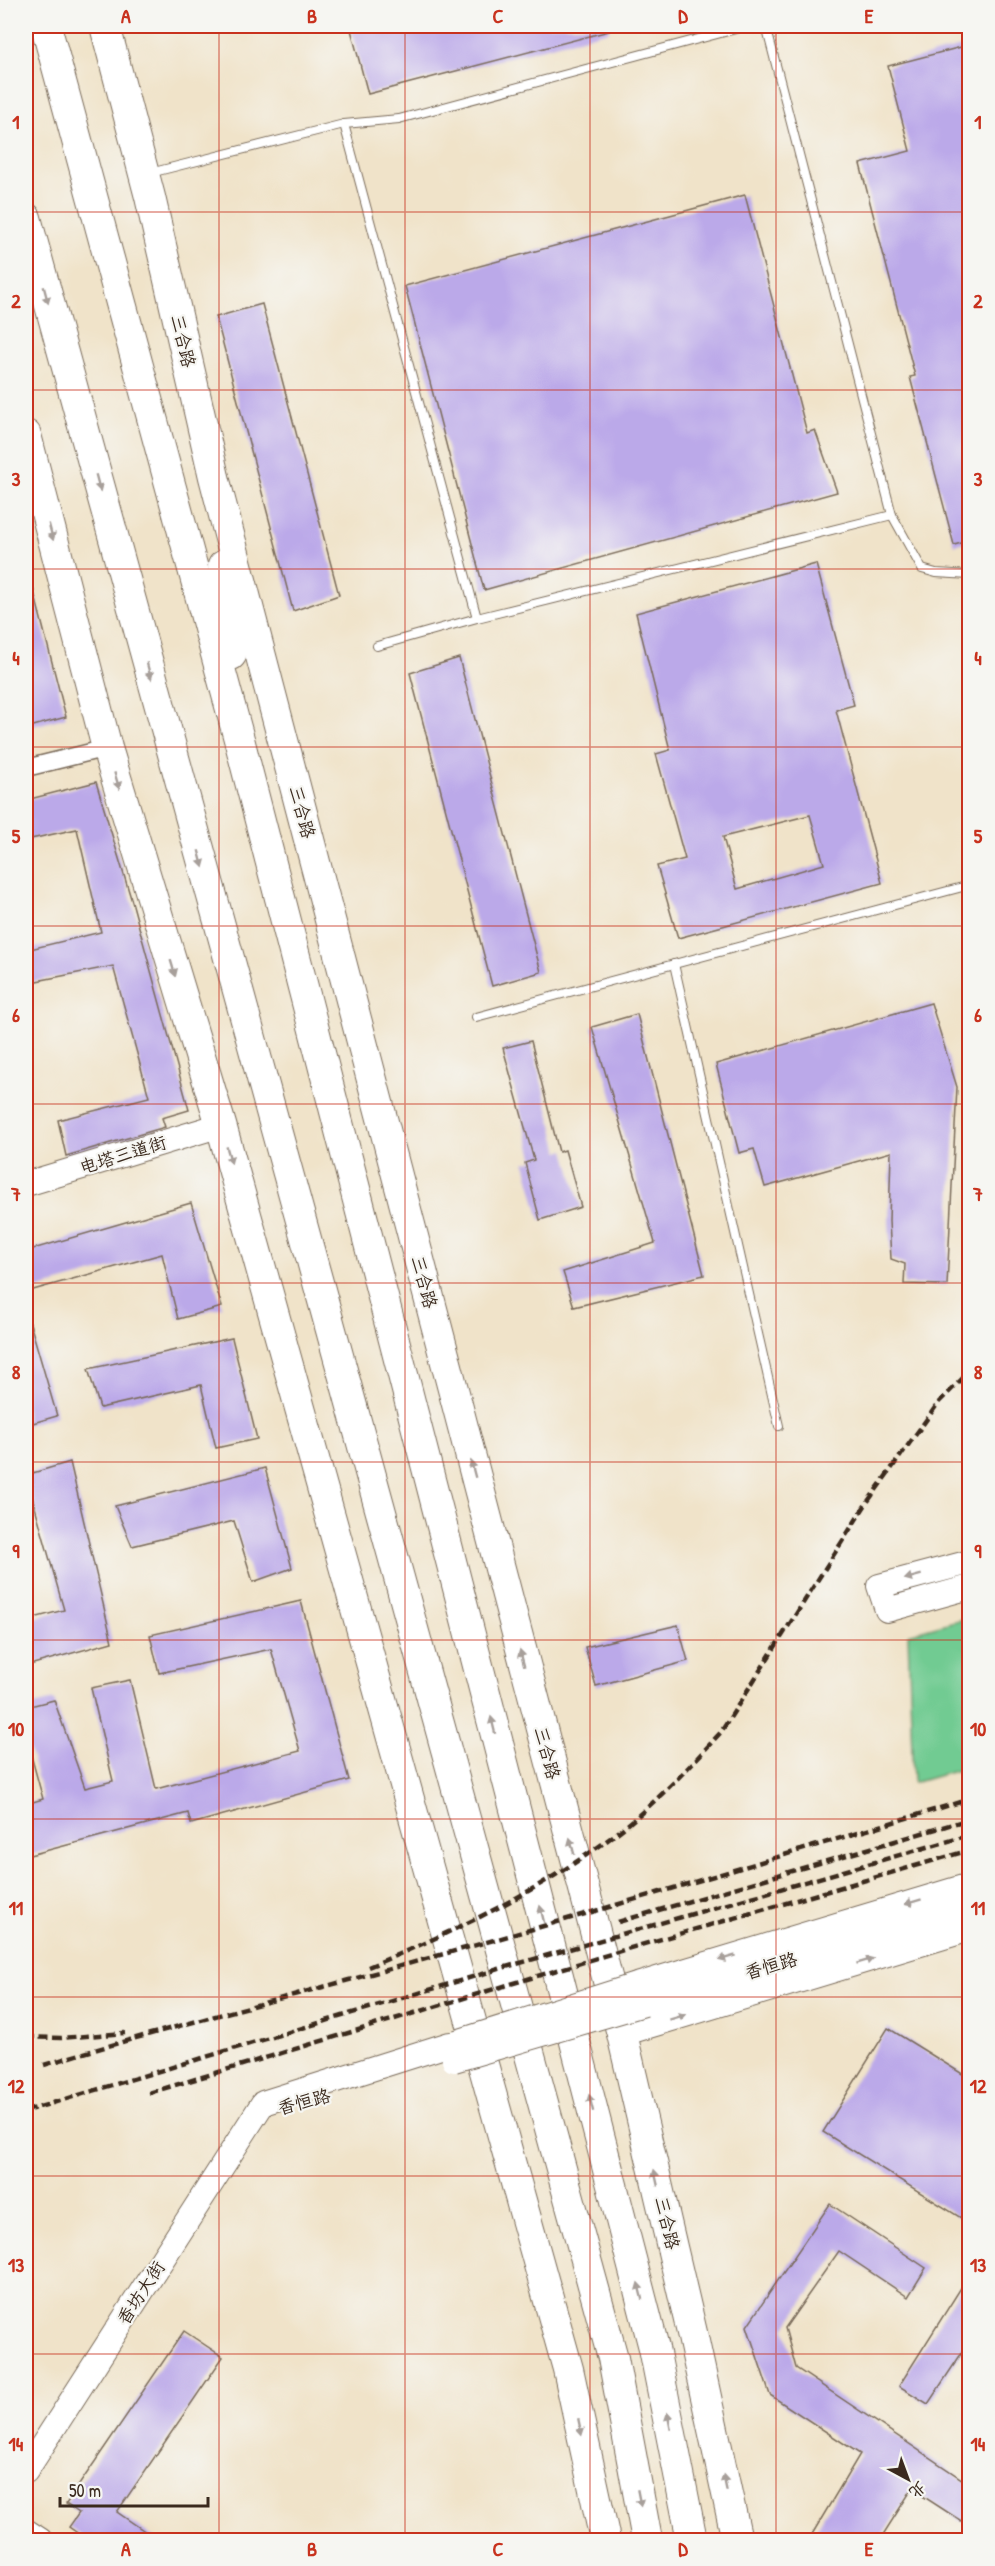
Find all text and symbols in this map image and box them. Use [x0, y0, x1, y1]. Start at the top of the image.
text: A [121, 2, 131, 29]
text: B [307, 2, 317, 29]
text: C [493, 2, 504, 29]
text: D [678, 2, 688, 29]
text: E [865, 2, 874, 29]
text: 1 [12, 108, 20, 135]
text: 1 [974, 108, 982, 135]
one-way arrow [42, 286, 51, 304]
text: 2 [11, 287, 21, 314]
text: 2 [973, 287, 983, 314]
street label: 三合路 [165, 312, 202, 370]
text: 3 [12, 465, 21, 492]
text: 3 [974, 465, 983, 492]
one-way arrow [94, 474, 103, 492]
one-way arrow [47, 523, 56, 541]
text: 4 [12, 644, 20, 671]
text: 4 [974, 644, 982, 671]
one-way arrow [145, 662, 155, 680]
one-way arrow [113, 772, 122, 790]
street label: 三合路 [283, 783, 322, 841]
text: 5 [12, 822, 21, 849]
text: 5 [974, 822, 983, 849]
one-way arrow [197, 850, 206, 868]
one-way arrow [169, 959, 178, 977]
text: 6 [12, 1001, 20, 1028]
text: 6 [974, 1001, 982, 1028]
street label: 电塔三道街 [76, 1129, 170, 1180]
one-way arrow [225, 1146, 234, 1164]
text: 7 [10, 1180, 21, 1207]
text: 7 [972, 1180, 983, 1207]
street label: 三合路 [405, 1253, 444, 1311]
text: 8 [12, 1358, 21, 1385]
text: 8 [974, 1358, 983, 1385]
one-way arrow [468, 1460, 477, 1478]
text: 9 [12, 1537, 20, 1564]
text: 9 [974, 1537, 982, 1564]
one-way arrow [904, 1572, 922, 1582]
one-way arrow [517, 1649, 526, 1667]
text: 10 [8, 1715, 24, 1742]
text: 10 [970, 1715, 986, 1742]
one-way arrow [488, 1716, 498, 1734]
street label: 三合路 [528, 1724, 567, 1782]
one-way arrow [566, 1837, 576, 1856]
text: 11 [9, 1894, 23, 1921]
text: 11 [971, 1894, 985, 1921]
one-way arrow [904, 1898, 922, 1907]
one-way arrow [537, 1905, 547, 1923]
street label: 香恒路 [741, 1946, 800, 1985]
one-way arrow [718, 1954, 736, 1963]
one-way arrow [856, 1956, 874, 1965]
one-way arrow [669, 2012, 687, 2021]
text: 12 [8, 2072, 25, 2099]
text: 12 [970, 2072, 987, 2099]
street label: 香恒路 [275, 2082, 333, 2121]
one-way arrow [586, 2093, 595, 2111]
one-way arrow [651, 2168, 660, 2187]
street label: 三合路 [649, 2194, 686, 2252]
text: 13 [8, 2251, 24, 2278]
text: 13 [970, 2251, 986, 2278]
street label: 香坊大街 [110, 2256, 171, 2330]
one-way arrow [634, 2282, 644, 2301]
one-way arrow [664, 2412, 673, 2431]
one-way arrow [576, 2417, 585, 2436]
text: 14 [9, 2430, 24, 2457]
text: 14 [971, 2430, 986, 2457]
north arrow [878, 2449, 938, 2509]
scale bar [60, 2470, 208, 2508]
one-way arrow [720, 2474, 729, 2493]
text: 北 [905, 2477, 931, 2504]
text: 50 m [69, 2478, 101, 2503]
one-way arrow [635, 2488, 644, 2507]
text: A [121, 2535, 131, 2562]
text: B [307, 2535, 317, 2562]
text: C [493, 2535, 504, 2562]
text: D [678, 2535, 688, 2562]
text: E [865, 2535, 874, 2562]

